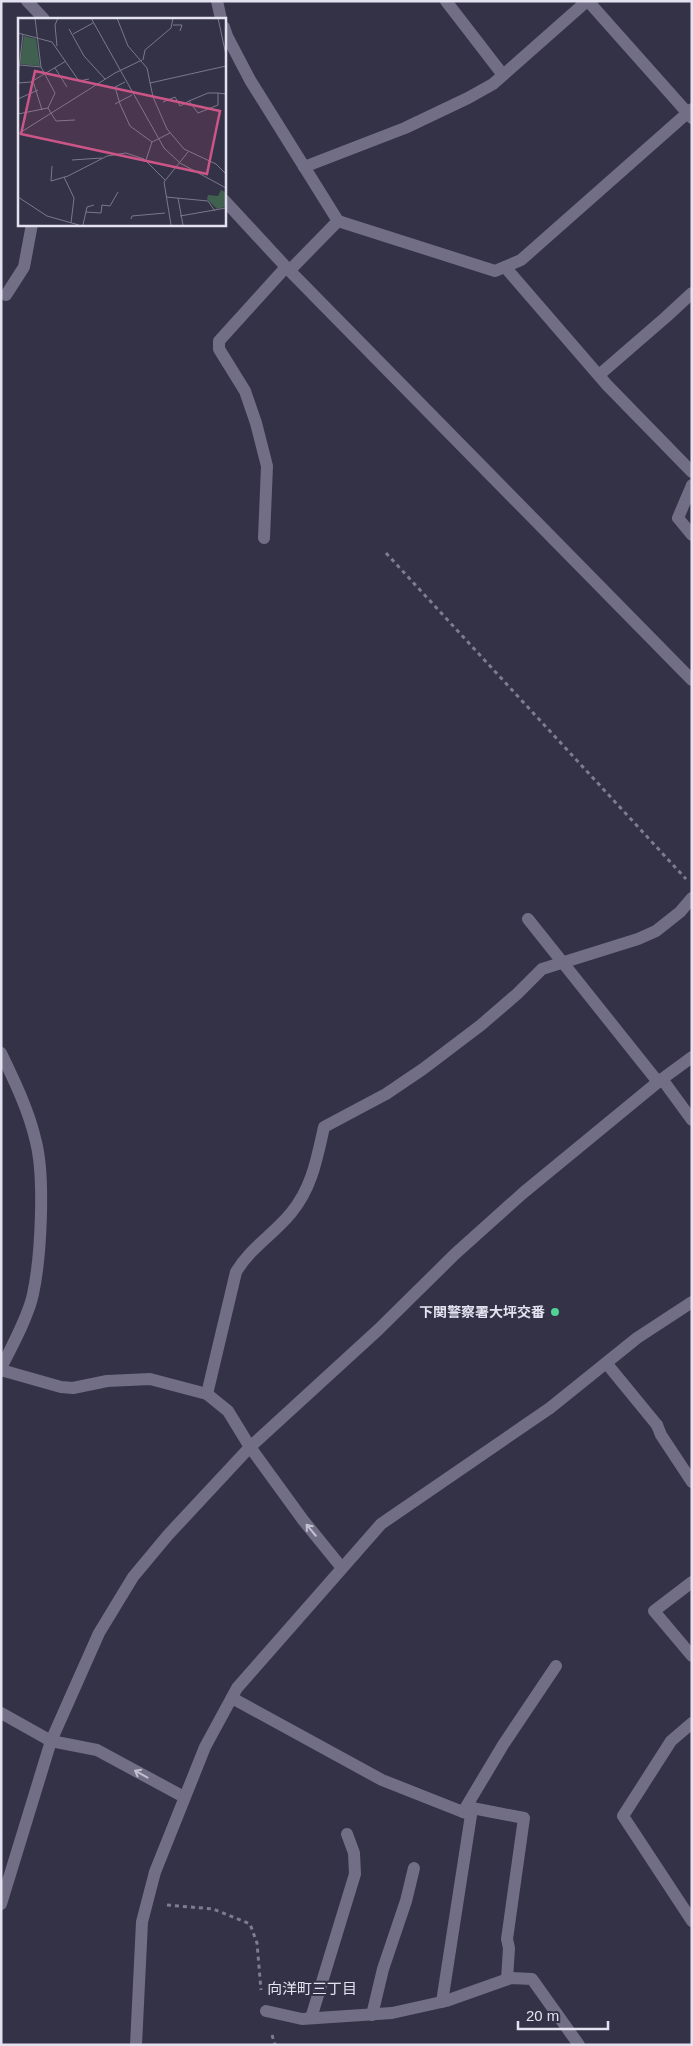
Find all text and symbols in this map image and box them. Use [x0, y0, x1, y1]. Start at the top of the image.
inset map [18, 18, 225, 225]
place label: 下関警察署大坪交番 [419, 1304, 545, 1320]
marker: 下関警察署大坪交番 [549, 1306, 561, 1318]
one-way arrow [305, 1524, 317, 1537]
one-way arrow [134, 1769, 149, 1779]
district label: 向洋町三丁目 [267, 1980, 357, 1997]
scale bar [518, 1998, 608, 2030]
text: 20 m [526, 2007, 559, 2024]

